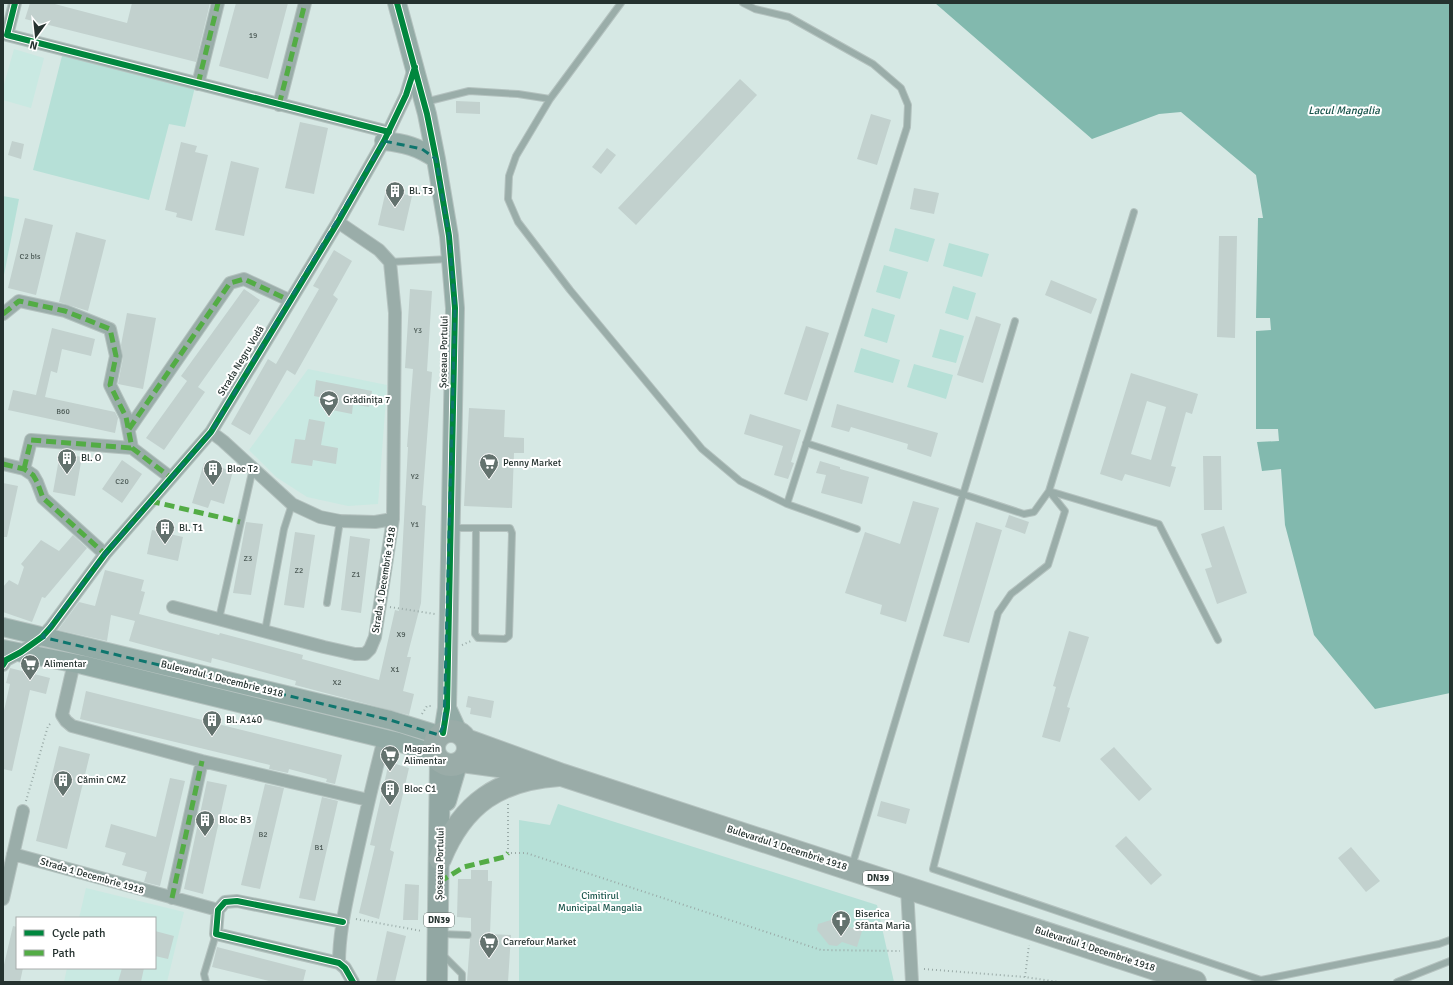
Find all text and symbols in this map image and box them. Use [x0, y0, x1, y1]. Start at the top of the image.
north arrow [16, 16, 56, 56]
house number: 19 [249, 30, 257, 40]
text: N [28, 38, 39, 52]
water label: Lacul Mangalia [1308, 104, 1380, 117]
building icon: Bl. T3 [384, 180, 406, 208]
place label: Bl. T3 [409, 185, 433, 197]
house number: C2 bis [20, 251, 41, 261]
street label: Șoseaua Portului [437, 316, 451, 388]
street label: Strada Negru Vodă [215, 324, 267, 398]
house number: Y3 [414, 325, 422, 335]
school or university icon: Grădinița 7 [318, 389, 340, 417]
place label: Grădinița 7 [343, 394, 390, 406]
house number: B60 [56, 406, 70, 416]
building icon: Bl. O [56, 447, 78, 475]
place label: Bl. O [81, 452, 102, 464]
supermarket icon: Penny Market [478, 452, 500, 480]
place label: Penny Market [503, 457, 562, 469]
building icon: Bloc T2 [202, 458, 224, 486]
place label: Bloc T2 [227, 463, 258, 475]
house number: Y2 [411, 471, 419, 481]
house number: C20 [115, 476, 129, 486]
building icon: Bl. T1 [154, 517, 176, 545]
house number: Y1 [411, 519, 419, 529]
place label: Bl. T1 [179, 522, 203, 534]
street label: Strada 1 Decembrie 1918 [370, 526, 398, 634]
house number: Z3 [244, 553, 252, 563]
house number: Z2 [295, 565, 303, 575]
house number: Z1 [352, 569, 360, 579]
house number: X9 [396, 629, 406, 639]
supermarket icon: Alimentar [19, 653, 41, 681]
place label: Alimentar [44, 658, 87, 670]
street label: Bulevardul 1 Decembrie 1918 [160, 658, 284, 700]
house number: X1 [390, 664, 400, 674]
house number: X2 [332, 677, 342, 687]
building icon: Bl. A140 [201, 709, 223, 737]
place label: Bl. A140 [226, 714, 262, 726]
place label: Magazin Alimentar [404, 743, 447, 767]
supermarket icon: Magazin Alimentar [379, 744, 401, 772]
building icon: Cămin CMZ [52, 769, 74, 797]
place label: Cămin CMZ [77, 774, 126, 786]
building icon: Bloc C1 [379, 778, 401, 806]
place label: Bloc C1 [404, 783, 436, 795]
building icon: Bloc B3 [194, 809, 216, 837]
place label: Bloc B3 [219, 814, 251, 826]
street label: Bulevardul 1 Decembrie 1918 [725, 823, 849, 873]
street label: Șoseaua Portului [433, 828, 447, 900]
house number: B2 [258, 829, 268, 839]
house number: B1 [314, 842, 324, 852]
street label: Strada 1 Decembrie 1918 [39, 855, 145, 897]
road number: DN39 [863, 871, 893, 885]
park label: Cimitirul Municipal Mangalia [558, 890, 642, 914]
place label: Biserica Sfânta Maria [855, 908, 910, 932]
church icon: Biserica Sfânta Maria [830, 909, 852, 937]
road number: DN39 [424, 913, 454, 927]
legend [16, 917, 156, 969]
street label: Bulevardul 1 Decembrie 1918 [1033, 924, 1157, 974]
text: Cycle path [52, 926, 105, 941]
supermarket icon: Carrefour Market [478, 931, 500, 959]
place label: Carrefour Market [503, 936, 577, 948]
text: Path [52, 946, 75, 961]

